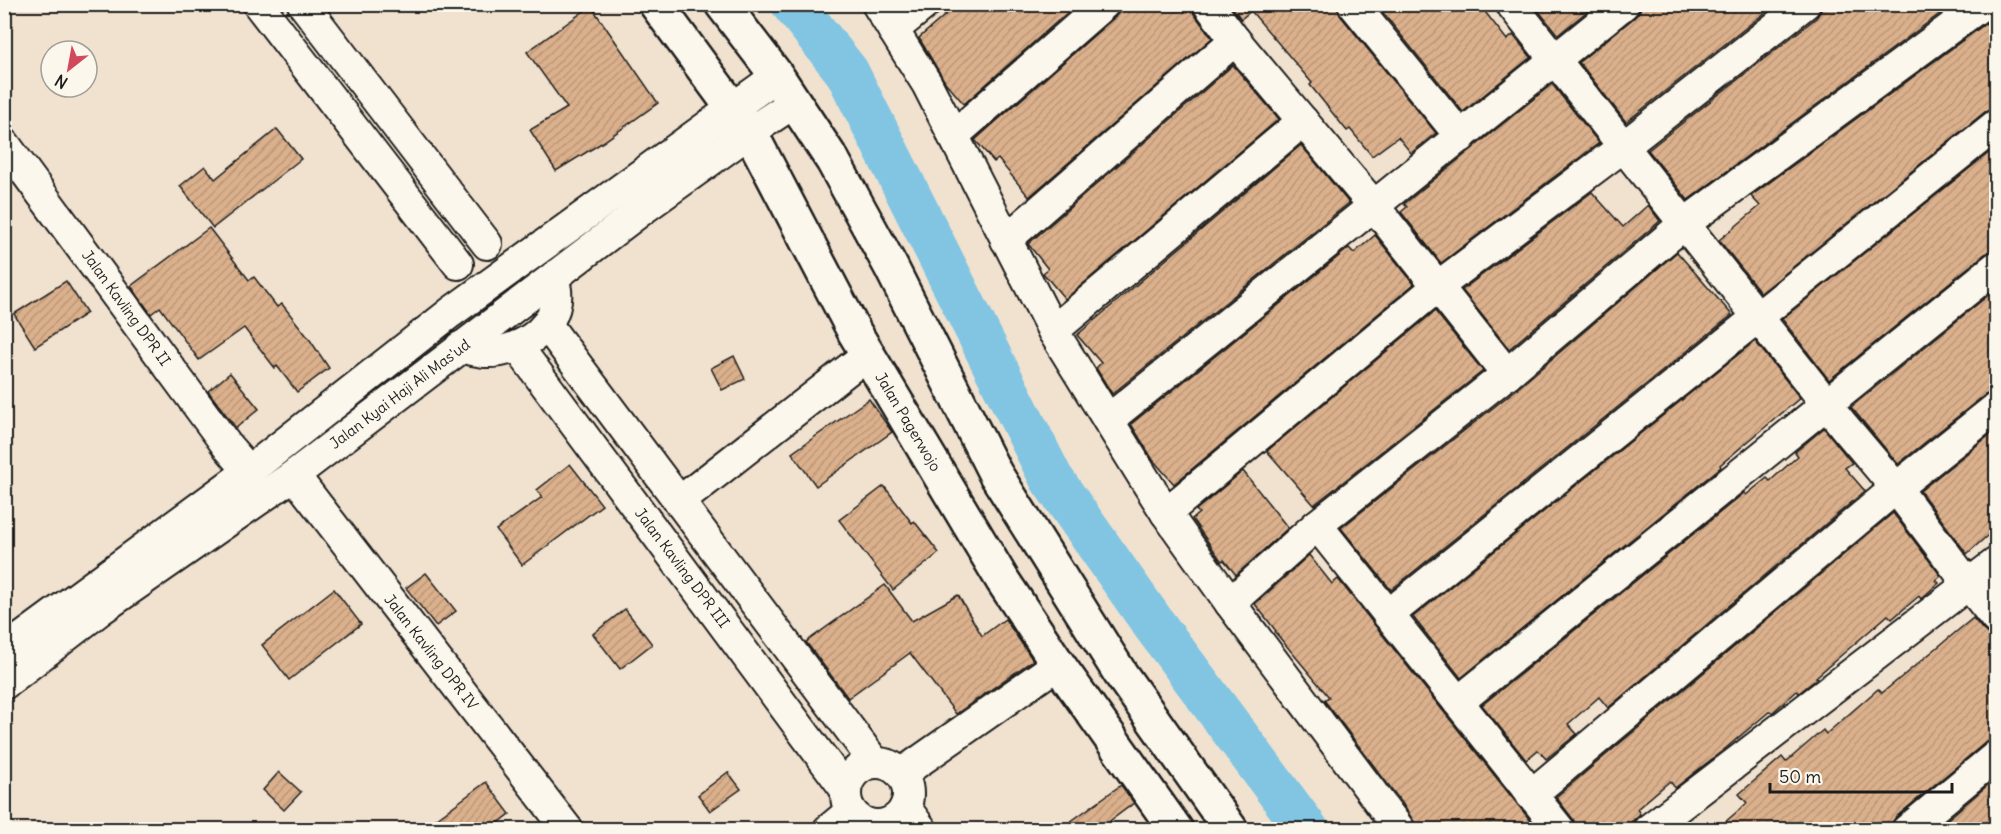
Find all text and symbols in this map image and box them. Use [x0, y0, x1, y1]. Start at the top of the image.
north arrow [39, 39, 99, 99]
text: N [51, 70, 71, 93]
street label: Jalan Kavling DPR II [78, 246, 175, 369]
street label: Jalan Kyai Haji Ali Mas'ud [326, 335, 474, 453]
street label: Jalan Pagerwojo [871, 369, 945, 475]
street label: Jalan Kavling DPR III [631, 504, 734, 631]
street label: Jalan Kavling DPR IV [380, 590, 482, 713]
scale bar [1770, 756, 1952, 794]
text: 50 m [1779, 765, 1821, 788]

